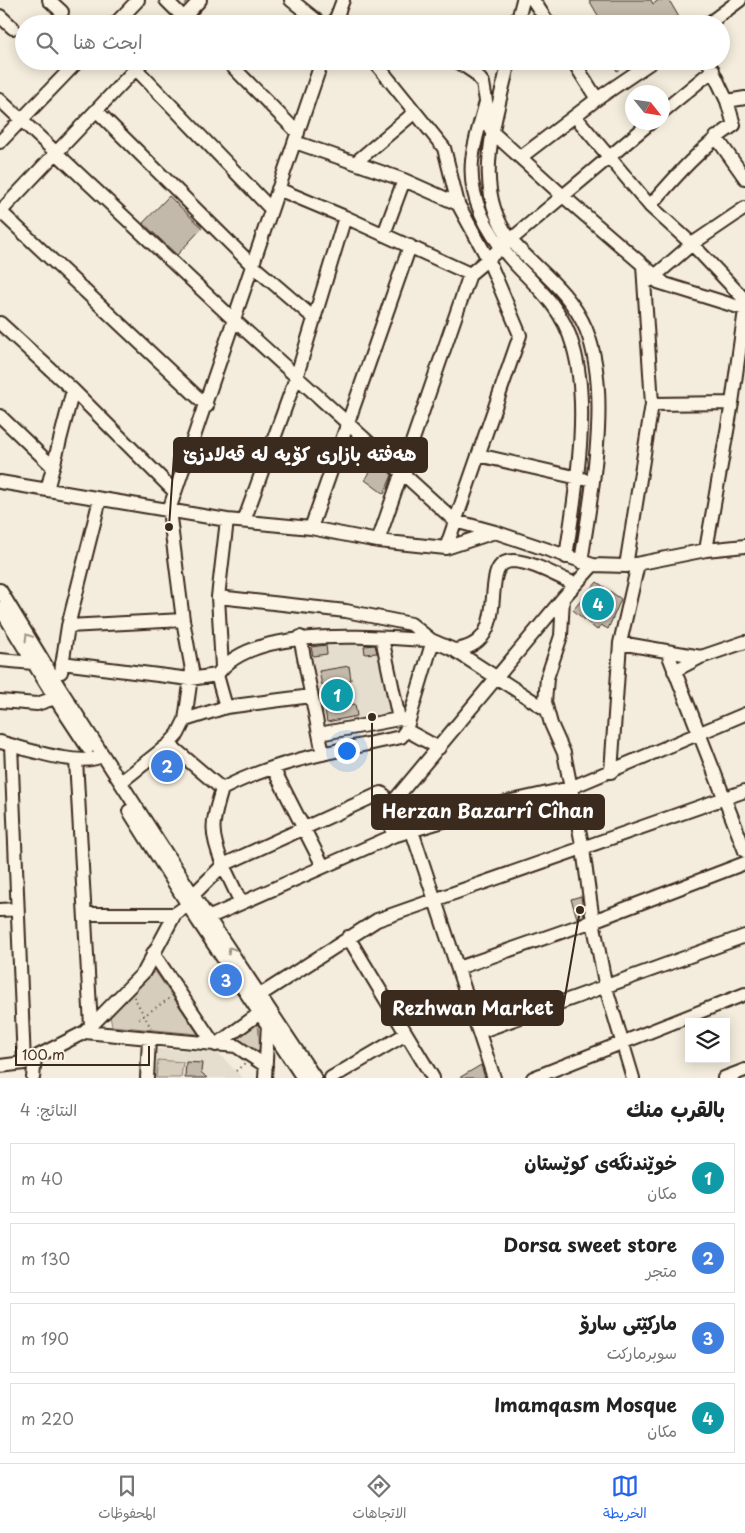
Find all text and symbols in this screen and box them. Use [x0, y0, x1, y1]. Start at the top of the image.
search box [15, 15, 730, 70]
text: ابحث هنا [73, 27, 143, 55]
icon: search [33, 29, 61, 57]
north arrow [625, 85, 670, 130]
callout: هەفتە بازاری کۆیە لە قەلادزێ [174, 438, 427, 472]
text: هەفتە بازاری کۆیە لە قەلادزێ [182, 439, 417, 467]
pin: 4 [582, 585, 614, 623]
one-way arrow [25, 633, 35, 642]
pin: 1 [321, 676, 353, 714]
your location [334, 738, 360, 764]
pin: 2 [151, 747, 183, 785]
callout: Herzan Bazarrî Cîhan [372, 795, 604, 829]
text: Herzan Bazarrî Cîhan [382, 796, 594, 824]
one-way arrow [227, 946, 237, 955]
pin: 3 [210, 961, 242, 999]
callout: Rezhwan Market [382, 991, 563, 1025]
text: Rezhwan Market [392, 993, 554, 1021]
map controls [685, 1018, 730, 1063]
button: layers [685, 1018, 730, 1063]
scale bar [15, 1043, 150, 1066]
text: 100 m [22, 1044, 65, 1065]
text: بالقرب منك [626, 1092, 725, 1124]
text: النتائج: 4 [20, 1097, 77, 1121]
text: خوێندنگەی کوێستان [524, 1148, 677, 1176]
text: 40 m [21, 1166, 63, 1190]
text: 1 [704, 1166, 712, 1190]
text: مكان [647, 1180, 677, 1204]
text: Dorsa sweet store [504, 1230, 677, 1258]
text: 130 m [21, 1246, 70, 1270]
text: 2 [702, 1246, 714, 1270]
text: متجر [646, 1258, 677, 1282]
text: مارکێتی سارۆ [580, 1308, 677, 1336]
text: 190 m [21, 1326, 69, 1350]
text: 3 [703, 1326, 713, 1350]
text: سوبرماركت [607, 1340, 677, 1364]
text: Imamqasm Mosque [494, 1390, 677, 1418]
text: 220 m [21, 1406, 74, 1430]
text: 4 [703, 1406, 713, 1430]
text: مكان [647, 1418, 677, 1442]
tab: المحفوظات [98, 1472, 156, 1526]
tab: الاتجاهات [352, 1472, 407, 1526]
tab: الخريطة [603, 1472, 647, 1526]

